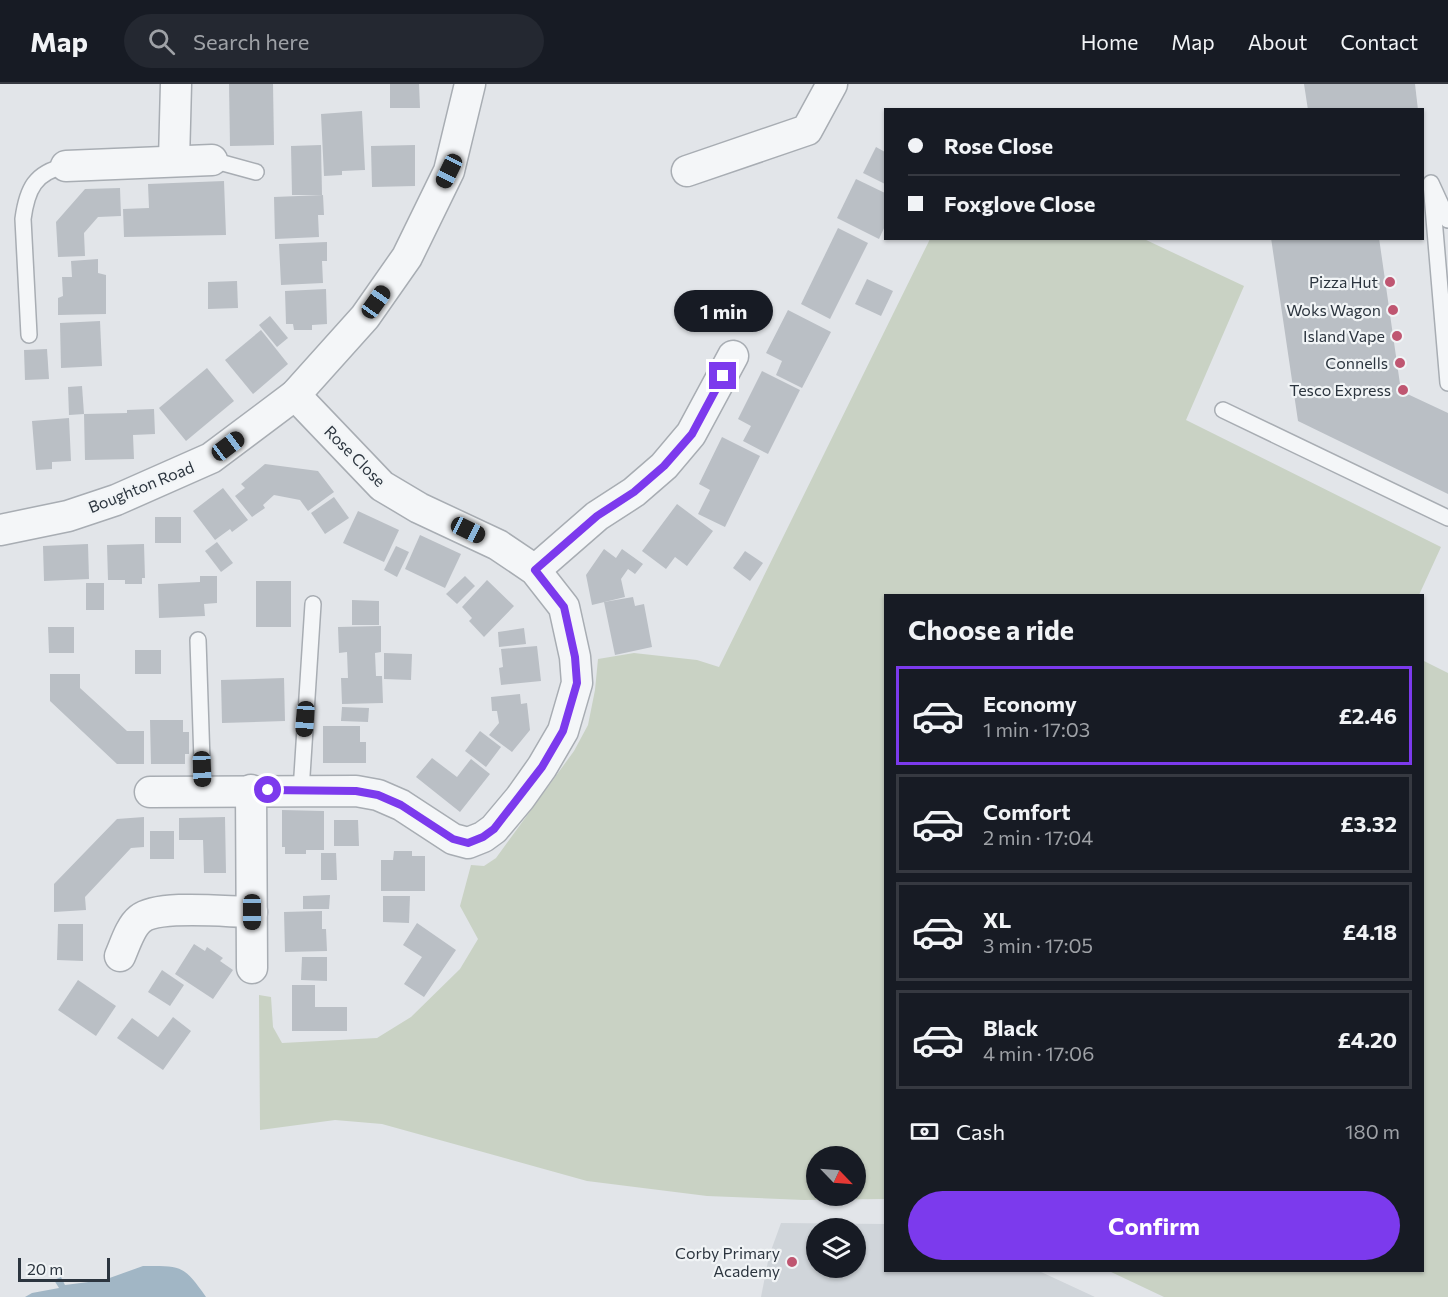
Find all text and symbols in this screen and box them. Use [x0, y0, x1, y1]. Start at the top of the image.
search box [124, 14, 544, 68]
text: Map [30, 24, 88, 58]
icon: search [145, 25, 178, 58]
text: Search here [193, 28, 309, 55]
text: Home [1081, 29, 1138, 54]
text: Map [1171, 29, 1215, 54]
text: About [1248, 29, 1307, 54]
text: Contact [1340, 29, 1418, 54]
text: Rose Close [944, 132, 1053, 159]
car [433, 151, 465, 191]
text: Foxglove Close [944, 190, 1095, 217]
place label: Pizza Hut [1309, 272, 1378, 291]
marker: Pizza Hut [1383, 275, 1397, 289]
car [358, 282, 394, 322]
callout: 1 min [674, 289, 772, 331]
text: 1 min [700, 299, 747, 323]
place label: Woks Wagon [1286, 300, 1381, 319]
marker: Woks Wagon [1386, 303, 1400, 317]
place label: Island Vape [1303, 326, 1385, 345]
marker: Island Vape [1390, 329, 1404, 343]
place label: Connells [1325, 353, 1388, 372]
marker: Connells [1393, 356, 1407, 370]
route end [709, 362, 736, 389]
place label: Tesco Express [1289, 380, 1391, 399]
marker: Tesco Express [1396, 383, 1410, 397]
street label: Rose Close [321, 421, 390, 490]
car [208, 428, 248, 464]
street label: Boughton Road [85, 457, 196, 516]
car [448, 514, 488, 546]
text: Choose a ride [908, 613, 1074, 646]
icon: car [911, 689, 965, 743]
text: Economy [983, 690, 1077, 717]
car [295, 700, 315, 738]
text: £2.46 [1338, 702, 1397, 729]
text: 1 min · 17:03 [983, 717, 1090, 741]
car [192, 751, 212, 787]
route start [254, 776, 281, 803]
icon: car [911, 797, 965, 851]
text: Comfort [983, 798, 1071, 825]
text: £3.32 [1340, 810, 1397, 837]
text: 2 min · 17:04 [983, 825, 1093, 849]
car [243, 894, 261, 930]
icon: car [911, 905, 965, 959]
text: XL [983, 906, 1011, 933]
text: £4.18 [1342, 918, 1397, 945]
text: 3 min · 17:05 [983, 933, 1093, 957]
icon: car [911, 1013, 965, 1067]
text: Black [983, 1014, 1038, 1041]
text: £4.20 [1337, 1026, 1397, 1053]
text: 4 min · 17:06 [983, 1041, 1094, 1065]
icon: cash [908, 1115, 941, 1148]
text: Cash [956, 1118, 1005, 1145]
text: 180 m [1345, 1119, 1400, 1143]
north arrow [806, 1146, 866, 1206]
map controls [806, 1146, 866, 1278]
button: Confirm [908, 1191, 1400, 1260]
button: layers [806, 1218, 866, 1278]
place label: Corby Primary Academy [675, 1243, 780, 1280]
scale bar [18, 1255, 110, 1282]
marker: Corby Primary Academy [785, 1255, 799, 1269]
text: 20 m [27, 1259, 63, 1278]

